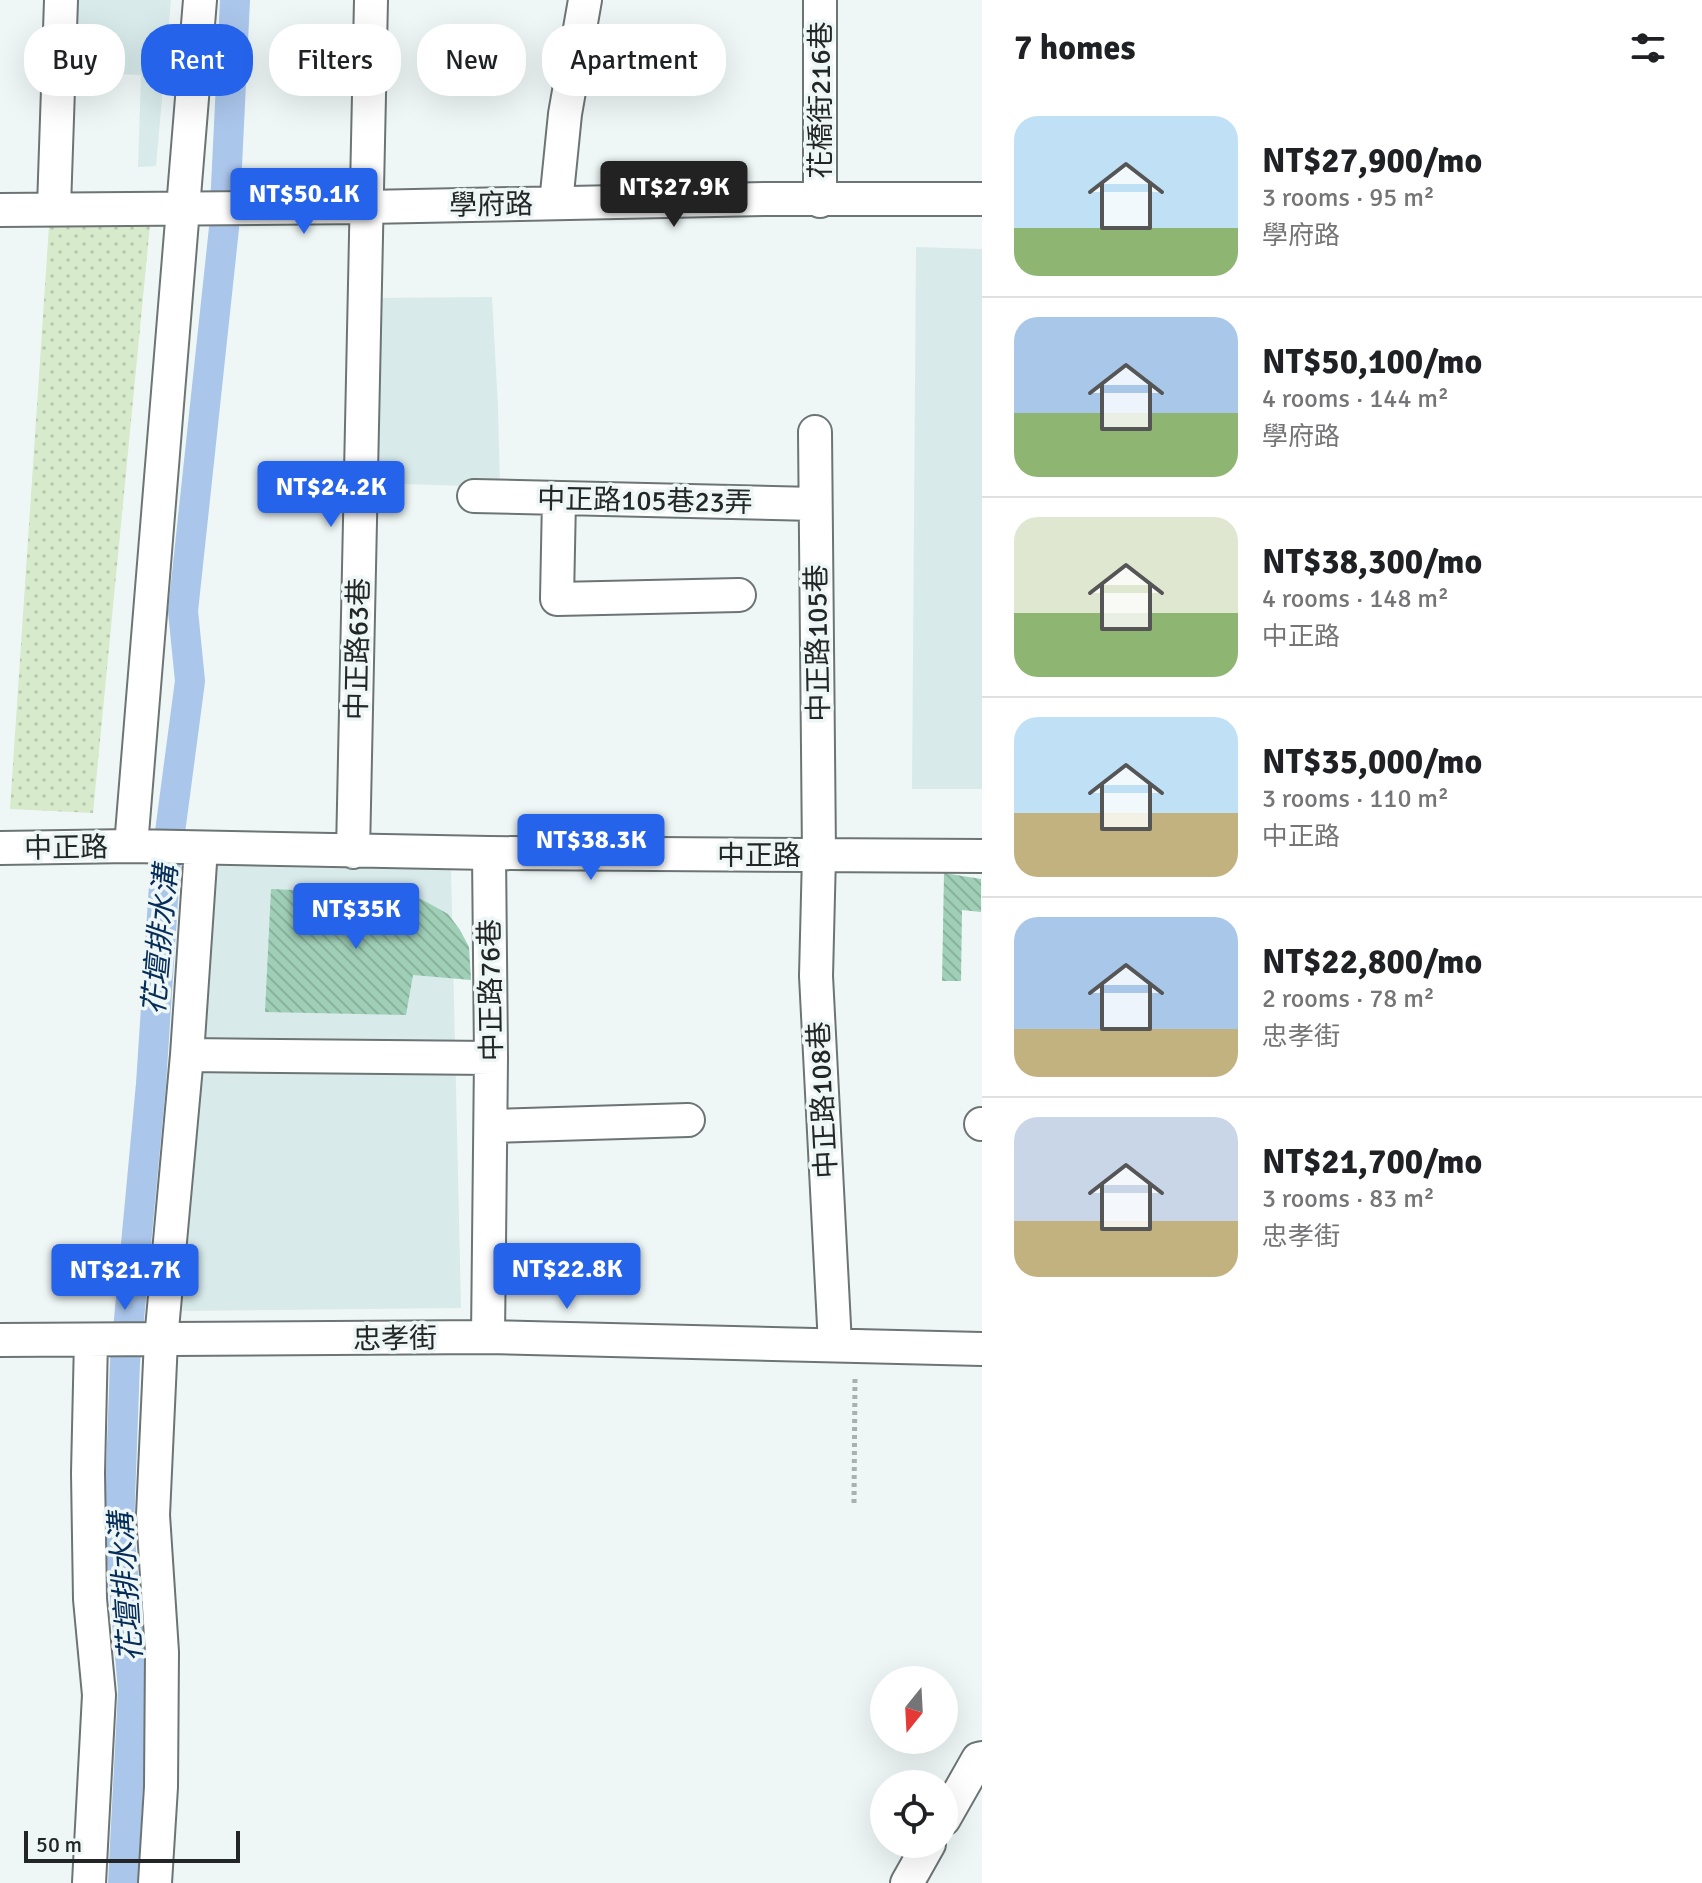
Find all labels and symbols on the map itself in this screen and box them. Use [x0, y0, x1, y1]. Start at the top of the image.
street label: 花橋街216巷 [804, 21, 838, 179]
pin: NT$27.9K [591, 161, 757, 229]
pin: NT$50.1K [221, 168, 387, 236]
street label: 學府路 [449, 187, 533, 223]
pin: NT$24.2K [248, 461, 414, 529]
street label: 中正路105巷23弄 [537, 482, 753, 520]
street label: 中正路105巷 [800, 564, 836, 722]
street label: 中正路63巷 [340, 578, 376, 720]
pin: NT$38.3K [508, 814, 674, 882]
street label: 中正路 [24, 830, 108, 866]
street label: 中正路 [717, 839, 801, 873]
water label: 花壇排水溝 [136, 860, 186, 1016]
pin: NT$35K [291, 883, 421, 951]
street label: 中正路76巷 [473, 919, 509, 1061]
street label: 中正路108巷 [802, 1020, 844, 1179]
pin: NT$22.8K [484, 1243, 650, 1311]
pin: NT$21.7K [42, 1244, 208, 1312]
street label: 忠孝街 [353, 1321, 437, 1357]
water label: 花壇排水溝 [103, 1507, 150, 1663]
north arrow [870, 1666, 958, 1754]
scale bar [24, 1827, 240, 1863]

